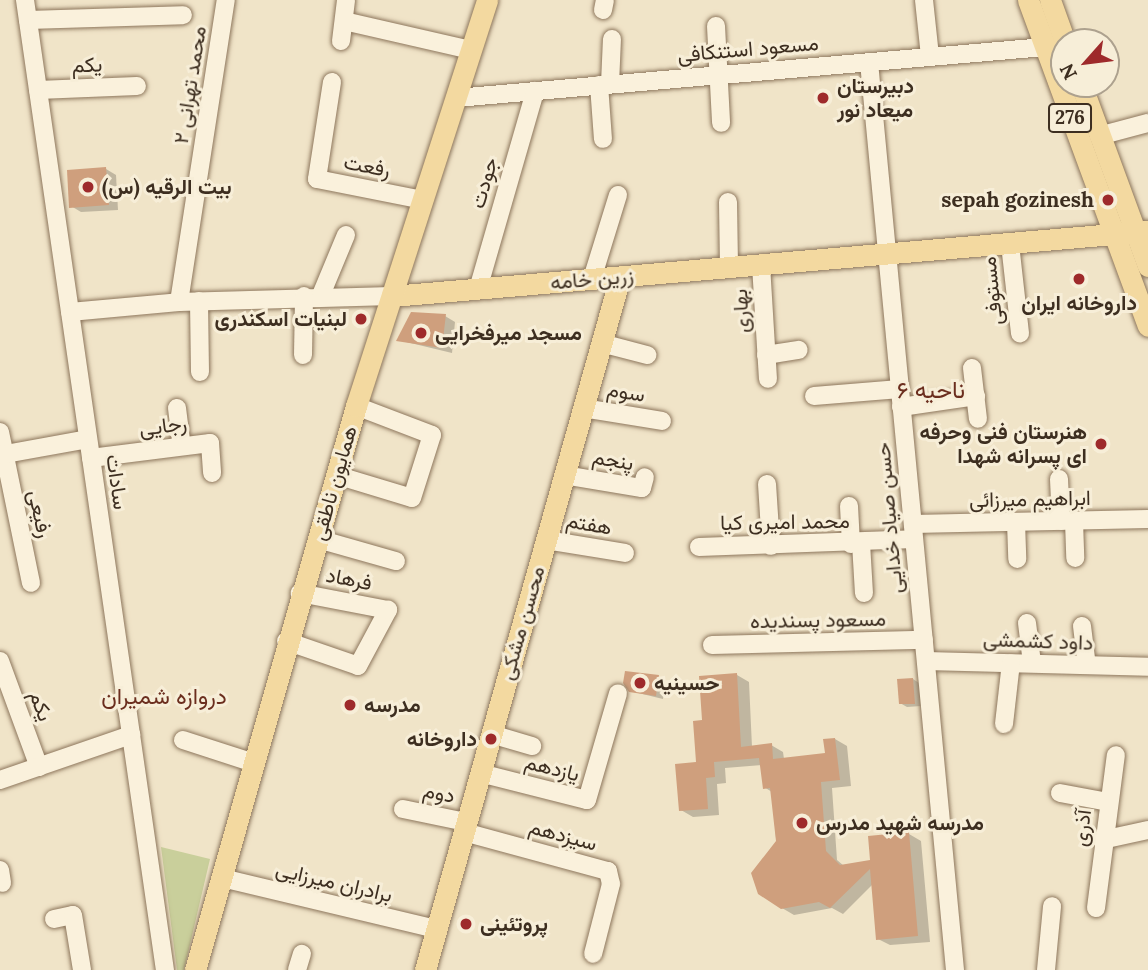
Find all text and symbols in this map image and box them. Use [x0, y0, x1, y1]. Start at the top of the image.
street label: محمد تهرانی ۲ [168, 24, 212, 146]
north arrow [1050, 28, 1120, 98]
street label: مسعود استنکافی [676, 30, 820, 68]
street label: یکم [71, 52, 103, 78]
text: N [1054, 60, 1082, 84]
place label: دبیرستان میعاد نور [837, 73, 914, 123]
marker: دبیرستان میعاد نور [815, 90, 831, 106]
road number: 276 [1047, 102, 1093, 134]
street label: رفعت [342, 149, 392, 183]
street label: جودت [465, 155, 503, 211]
place label: بیت الرقیه (س) [102, 174, 232, 200]
marker: بیت الرقیه (س) [80, 179, 96, 195]
place label: sepah gozinesh [941, 187, 1094, 213]
marker: sepah gozinesh [1100, 192, 1116, 208]
street label: مستوفی [976, 255, 1008, 327]
street label: زرین خامه [549, 263, 635, 295]
marker: داروخانه ایران [1071, 271, 1087, 287]
street label: بهاری [727, 288, 755, 334]
place label: داروخانه ایران [1021, 290, 1137, 316]
place label: لبنیات اسکندری [214, 306, 347, 332]
marker: لبنیات اسکندری [353, 311, 369, 327]
place label: مسجد میرفخرایی [435, 320, 582, 346]
marker: مسجد میرفخرایی [413, 325, 429, 341]
district label: ناحیه ۶ [897, 376, 965, 404]
street label: سوم [605, 377, 647, 407]
street label: رجایی [138, 411, 188, 441]
place label: هنرستان فنی وحرفه ای پسرانه شهدا [920, 419, 1087, 469]
street label: همایون ناطقی [306, 423, 362, 543]
marker: هنرستان فنی وحرفه ای پسرانه شهدا [1093, 436, 1109, 452]
street label: حسن صیاد خدایی [870, 441, 908, 595]
street label: پنجم [591, 444, 635, 476]
street label: سادات [101, 453, 133, 511]
street label: ابراهیم میرزائی [969, 485, 1091, 513]
street label: رفیعی [23, 488, 57, 540]
street label: هفتم [564, 508, 614, 540]
street label: محمد امیری کیا [720, 508, 850, 536]
street label: فرهاد [324, 562, 374, 596]
street label: محسن مشکی [494, 563, 550, 683]
street label: مسعود پسندیده [750, 606, 886, 634]
street label: داود کشمشی [982, 626, 1094, 656]
place label: حسینیه [654, 670, 719, 696]
marker: حسینیه [632, 675, 648, 691]
district label: دروازه شمیران [101, 682, 227, 710]
street label: یکم [24, 687, 58, 725]
place label: مدرسه [364, 692, 421, 718]
marker: مدرسه [342, 697, 358, 713]
place label: داروخانه [407, 726, 477, 752]
marker: داروخانه [483, 731, 499, 747]
street label: یازدهم [522, 749, 582, 787]
street label: دوم [421, 778, 457, 808]
street label: آذری [1067, 808, 1097, 848]
place label: مدرسه شهید مدرس [816, 810, 984, 836]
street label: سیزدهم [526, 814, 600, 856]
marker: مدرسه شهید مدرس [794, 815, 810, 831]
street label: برادران میرزایی [273, 856, 395, 908]
place label: پروتئینی [480, 911, 548, 937]
marker: پروتئینی [458, 916, 474, 932]

